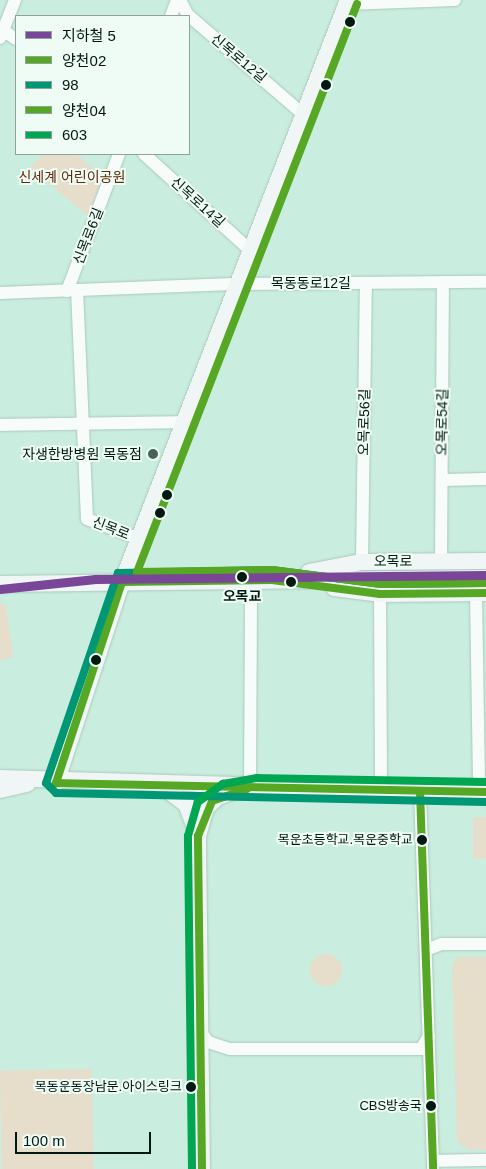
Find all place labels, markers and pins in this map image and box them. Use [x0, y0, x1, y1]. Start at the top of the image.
unlabelled marker [345, 17, 355, 27]
unlabelled marker [321, 80, 331, 90]
place label: 자생한방병원 목동점 [22, 446, 142, 462]
marker: 자생한방병원 목동점 [146, 447, 160, 461]
unlabelled marker [162, 490, 172, 500]
unlabelled marker [155, 508, 165, 518]
marker: 오목교 [233, 568, 251, 586]
unlabelled marker [286, 577, 296, 587]
place label: 오목교 [223, 588, 261, 604]
unlabelled marker [91, 655, 101, 665]
place label: 목운초등학교.목운중학교 [278, 832, 413, 848]
marker: 목운초등학교.목운중학교 [417, 835, 427, 845]
place label: 목동운동장남문.아이스링크 [35, 1079, 182, 1095]
marker: 목동운동장남문.아이스링크 [186, 1082, 196, 1092]
place label: CBS방송국 [359, 1098, 422, 1114]
marker: CBS방송국 [426, 1101, 436, 1111]

